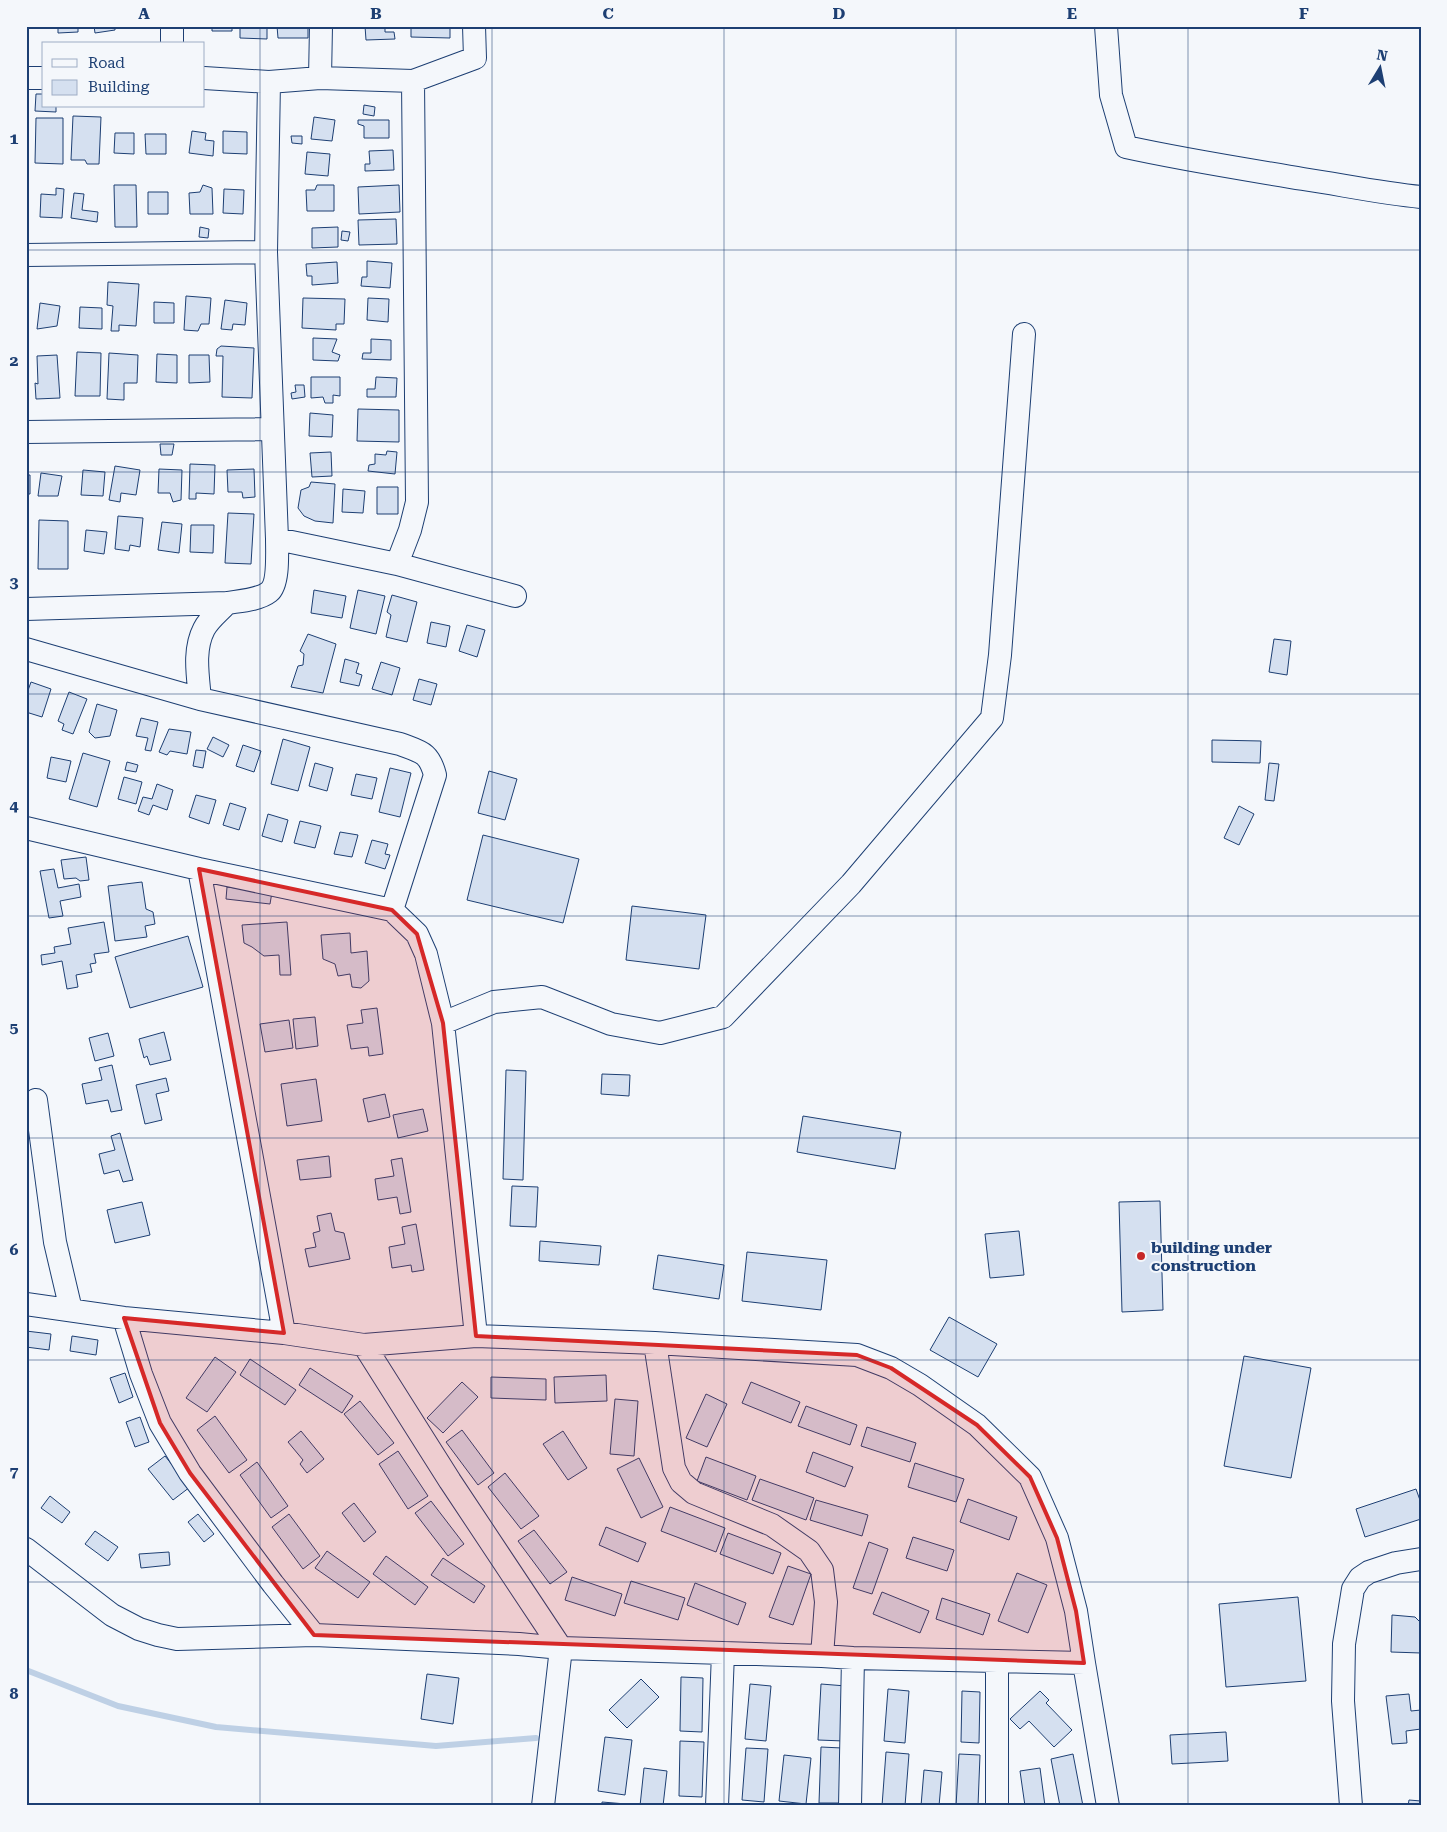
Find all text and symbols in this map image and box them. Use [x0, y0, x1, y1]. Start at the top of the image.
text: A [138, 4, 150, 23]
text: B [370, 4, 382, 23]
text: C [602, 4, 614, 23]
text: D [833, 4, 846, 23]
text: E [1067, 4, 1077, 23]
text: F [1299, 4, 1309, 23]
legend [42, 42, 205, 108]
north arrow [1354, 42, 1404, 92]
text: N [1376, 46, 1389, 64]
text: Road [88, 54, 125, 72]
text: Building [88, 78, 150, 96]
text: 1 [10, 129, 19, 148]
text: 2 [10, 351, 19, 370]
text: 3 [10, 573, 19, 592]
text: 4 [10, 796, 19, 815]
text: 5 [10, 1018, 19, 1037]
place label: building under construction [1151, 1238, 1272, 1275]
text: 6 [10, 1240, 19, 1259]
marker: building under construction [1135, 1250, 1147, 1262]
text: 7 [10, 1462, 19, 1481]
text: 8 [10, 1684, 19, 1703]

